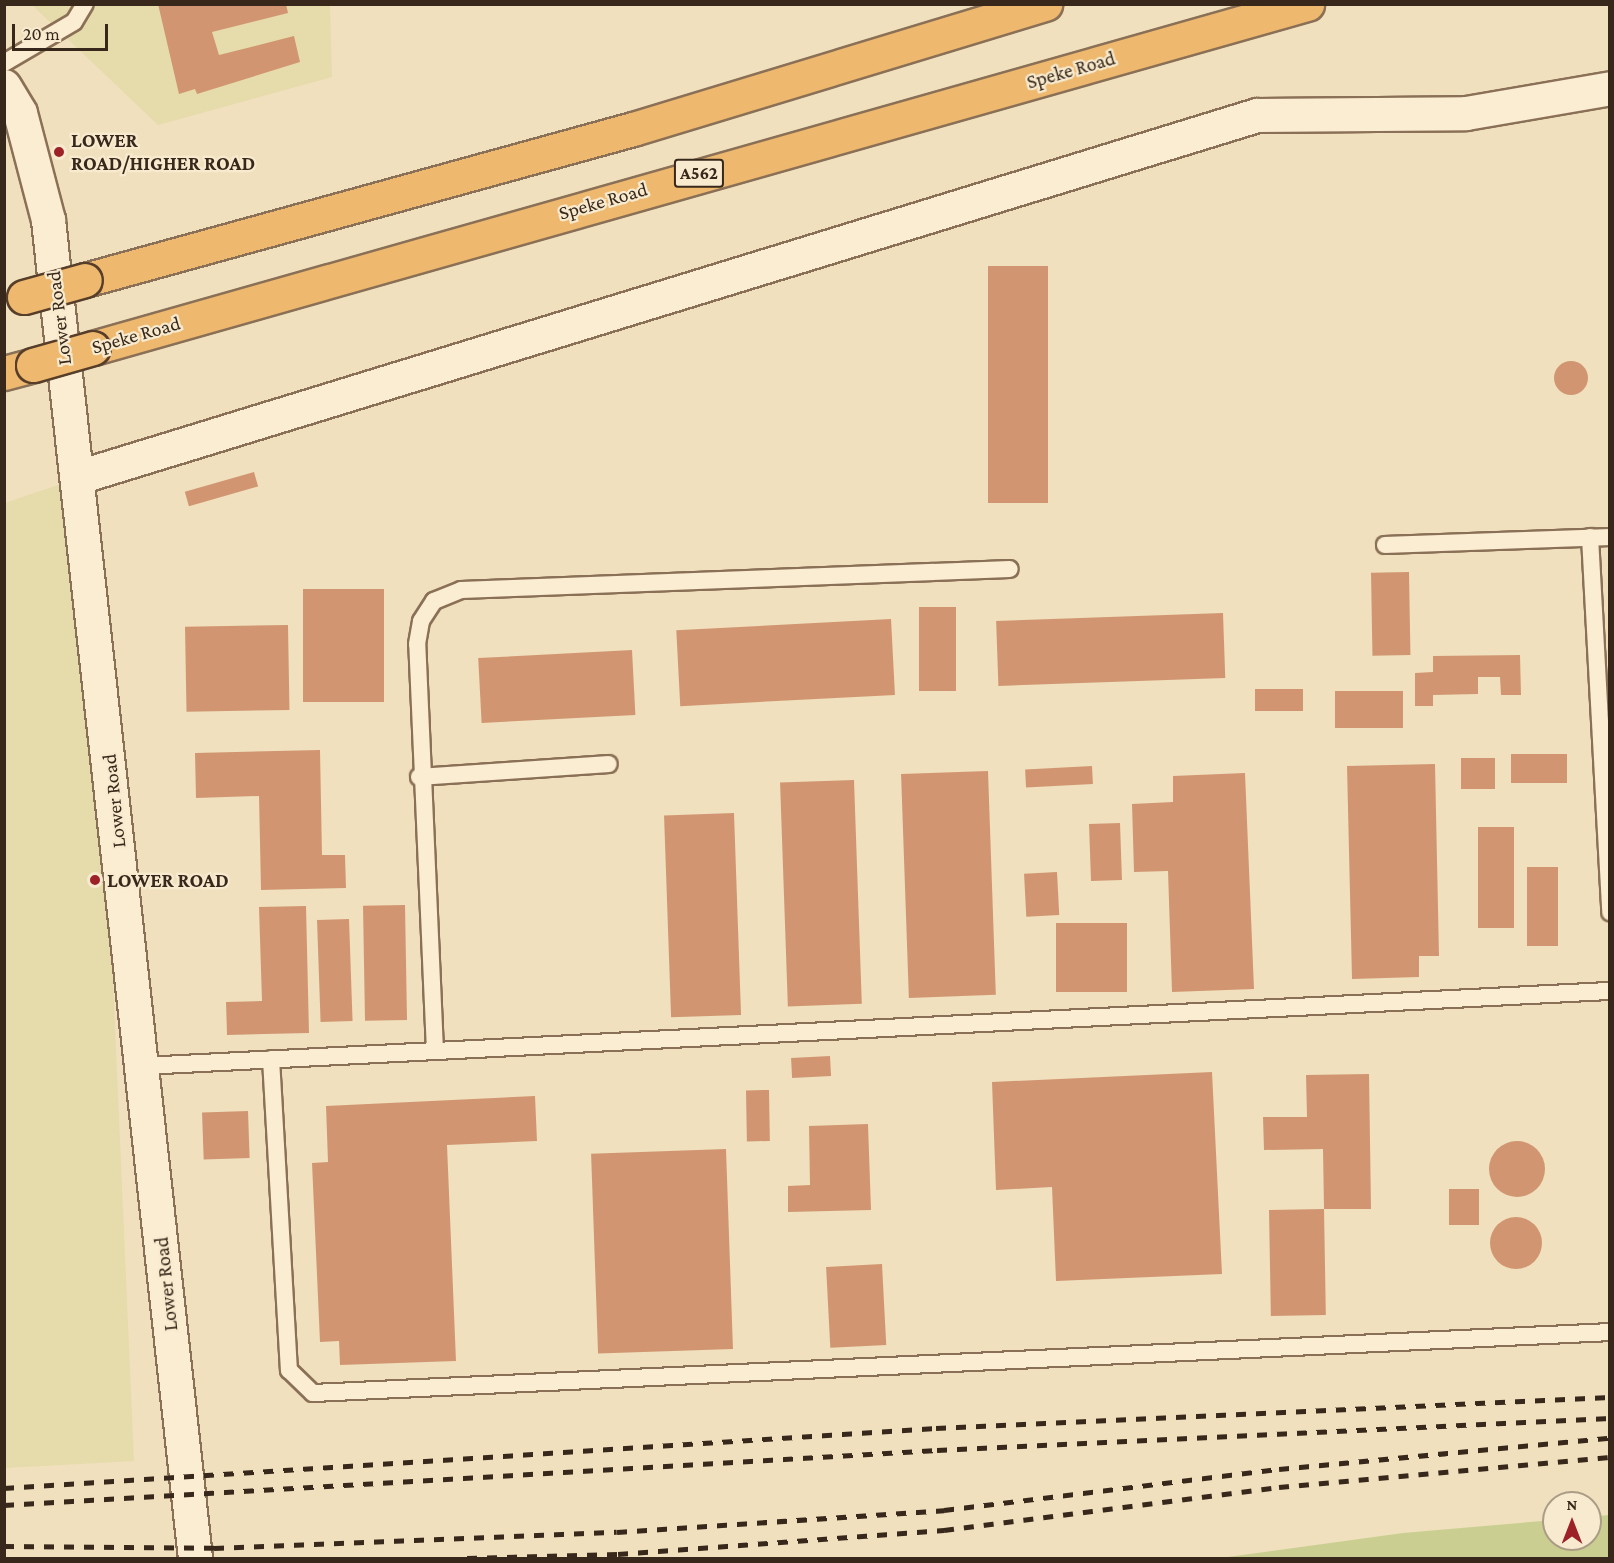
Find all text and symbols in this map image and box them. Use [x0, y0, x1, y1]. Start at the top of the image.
scale bar [15, 12, 111, 50]
text: 20 m [23, 24, 60, 44]
street label: Speke Road [1024, 46, 1118, 94]
place label: LOWER ROAD/HIGHER ROAD [71, 128, 255, 175]
marker: LOWER ROAD/HIGHER ROAD [52, 145, 66, 159]
road number: A562 [674, 158, 724, 188]
street label: Speke Road [556, 177, 650, 225]
street label: Lower Road [41, 270, 77, 366]
street label: Speke Road [89, 311, 183, 359]
street label: Lower Road [97, 753, 131, 849]
place label: LOWER ROAD [107, 868, 229, 892]
marker: LOWER ROAD [88, 873, 102, 887]
street label: Lower Road [149, 1236, 183, 1332]
north arrow [1542, 1491, 1602, 1551]
text: N [1567, 1496, 1577, 1513]

